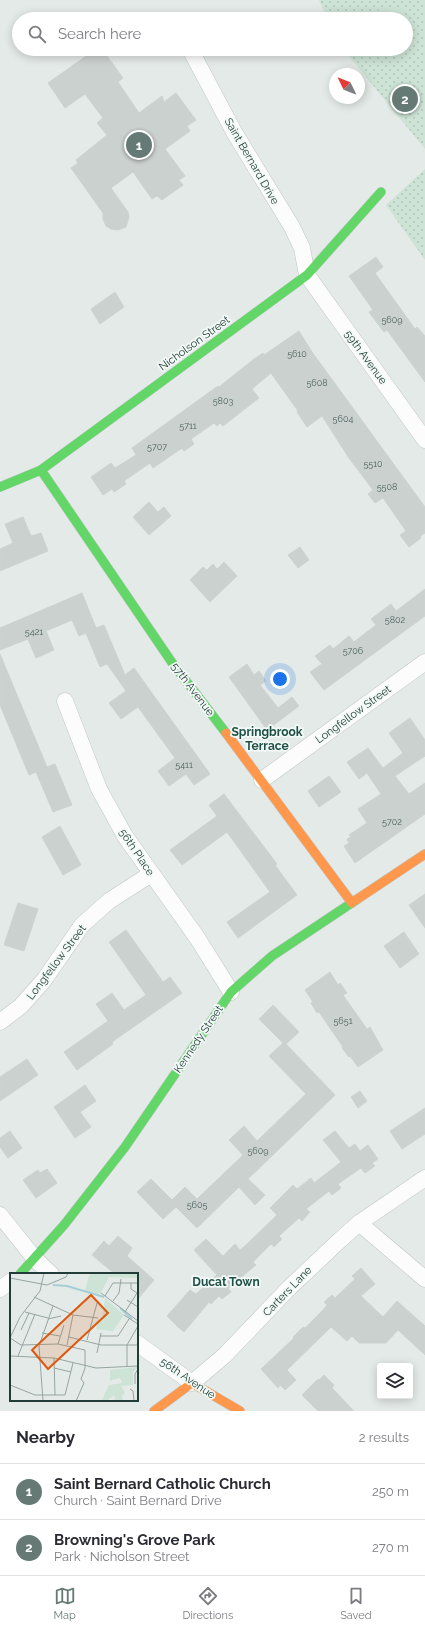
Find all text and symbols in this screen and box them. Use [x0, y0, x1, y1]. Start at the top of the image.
search box [12, 12, 413, 56]
icon: search [26, 23, 48, 45]
text: Search here [58, 25, 141, 43]
north arrow [329, 68, 365, 104]
pin: 2 [392, 84, 418, 114]
street label: Saint Bernard Drive [222, 116, 282, 207]
pin: 1 [126, 130, 152, 160]
street label: Nicholson Street [156, 313, 233, 373]
house number: 5609 [381, 315, 403, 325]
street label: 59th Avenue [342, 328, 390, 387]
house number: 5610 [287, 349, 307, 359]
house number: 5608 [306, 378, 328, 388]
house number: 5803 [213, 396, 233, 406]
house number: 5604 [333, 414, 353, 424]
house number: 5711 [179, 421, 197, 431]
house number: 5707 [147, 442, 167, 452]
house number: 5510 [363, 459, 383, 469]
house number: 5508 [377, 482, 397, 492]
house number: 5802 [385, 615, 406, 625]
house number: 5421 [25, 627, 43, 637]
house number: 5706 [343, 646, 364, 656]
street label: 57th Avenue [168, 660, 217, 719]
your location [270, 669, 290, 689]
street label: Longfellow Street [313, 682, 394, 746]
district label: Springbrook Terrace [232, 725, 303, 753]
house number: 5411 [175, 760, 193, 770]
house number: 5702 [382, 817, 402, 827]
street label: 56th Place [116, 826, 157, 879]
street label: Longfellow Street [24, 922, 89, 1002]
street label: Kennedy Street [171, 1003, 226, 1075]
house number: 5651 [333, 1016, 353, 1026]
house number: 5609 [247, 1146, 269, 1156]
house number: 5605 [187, 1200, 207, 1210]
street label: Carters Lane [260, 1263, 315, 1319]
inset map [10, 1273, 138, 1401]
district label: Ducat Town [192, 1275, 260, 1289]
street label: 56th Avenue [158, 1355, 218, 1402]
map controls [377, 1363, 413, 1399]
button: layers [377, 1363, 413, 1399]
text: Nearby [16, 1427, 75, 1447]
text: 2 results [359, 1430, 409, 1445]
text: Saint Bernard Catholic Church [54, 1475, 271, 1493]
text: 1 [26, 1484, 32, 1499]
text: 250 m [372, 1484, 409, 1499]
text: Church · Saint Bernard Drive [54, 1493, 222, 1508]
text: Browning's Grove Park [54, 1531, 215, 1549]
text: 2 [25, 1540, 33, 1555]
text: 270 m [372, 1540, 409, 1555]
text: Park · Nicholson Street [54, 1549, 189, 1564]
tab: Map [53, 1585, 76, 1622]
tab: Directions [183, 1585, 233, 1622]
tab: Saved [340, 1585, 372, 1622]

